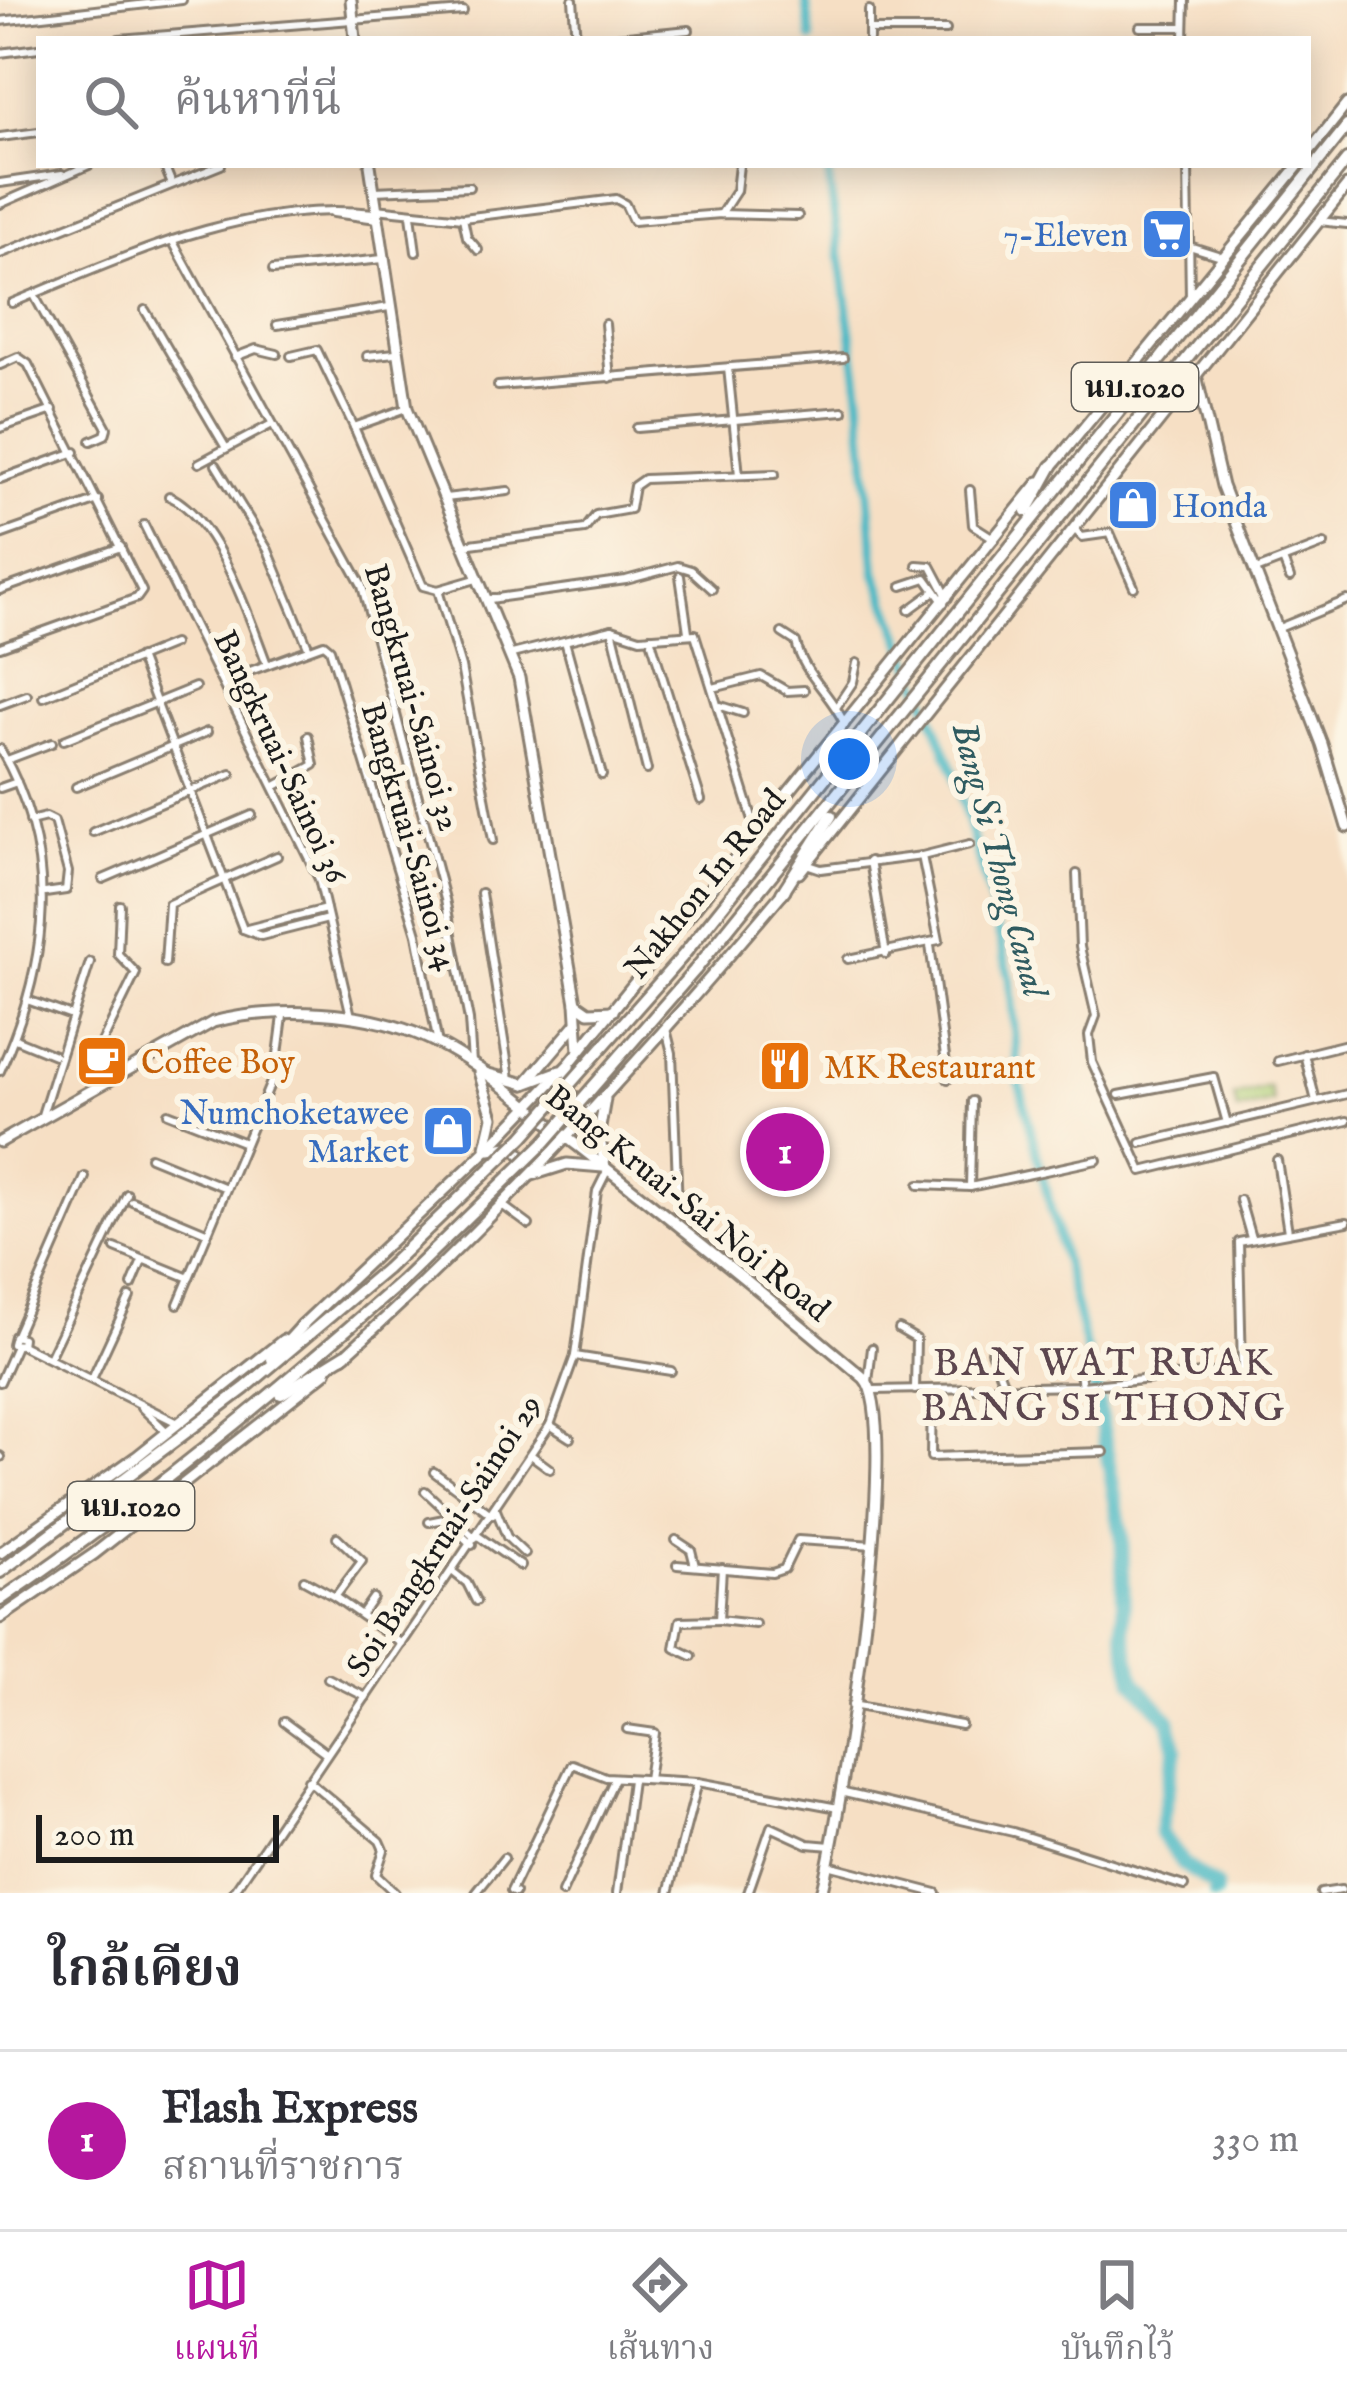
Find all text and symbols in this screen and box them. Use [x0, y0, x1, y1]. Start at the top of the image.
search box [36, 36, 1311, 168]
icon: search [78, 69, 144, 135]
text: ค้นหาที่นี่ [174, 73, 342, 130]
supermarket icon: 7-Eleven [1139, 206, 1195, 262]
place label: 7-Eleven [1003, 216, 1128, 258]
road number: นบ.1020 [1072, 363, 1198, 411]
shop icon: Honda [1105, 477, 1161, 533]
place label: Honda [1172, 487, 1268, 529]
street label: Bangkruai-Sainoi 32 [353, 559, 469, 836]
street label: Bangkruai-Sainoi 36 [202, 624, 357, 891]
street label: Bangkruai-Sainoi 34 [350, 698, 466, 976]
water label: Bang Si Thong Canal [939, 718, 1058, 1005]
your location [819, 729, 879, 789]
street label: Nakhon In Road [617, 781, 796, 989]
cafe icon: Coffee Boy [74, 1033, 130, 1089]
restaurant icon: MK Restaurant [757, 1038, 813, 1094]
place label: Coffee Boy [141, 1043, 296, 1085]
place label: MK Restaurant [824, 1048, 1036, 1090]
street label: Bang Kruai-Sai Noi Road [537, 1077, 838, 1332]
place label: Numchoketawee Market [180, 1094, 409, 1174]
shop icon: Numchoketawee Market [420, 1103, 476, 1159]
pin: 1 [746, 1107, 824, 1197]
district label: BAN WAT RUAK BANG SI THONG [921, 1340, 1287, 1434]
street label: Soi Bangkruai-Sainoi 29 [338, 1387, 553, 1686]
road number: นบ.1020 [68, 1482, 194, 1530]
scale bar [36, 1809, 279, 1862]
text: 200 m [54, 1815, 135, 1857]
text: ใกล้เคียง [48, 1939, 242, 2004]
text: Flash Express [162, 2081, 418, 2138]
text: 1 [80, 2116, 94, 2165]
text: 330 m [1212, 2116, 1299, 2165]
text: สถานที่ราชการ [162, 2144, 404, 2193]
tab: แผนที่ [173, 2252, 260, 2377]
tab: เส้นทาง [607, 2252, 714, 2377]
tab: บันทึกไว้ [1061, 2252, 1174, 2377]

